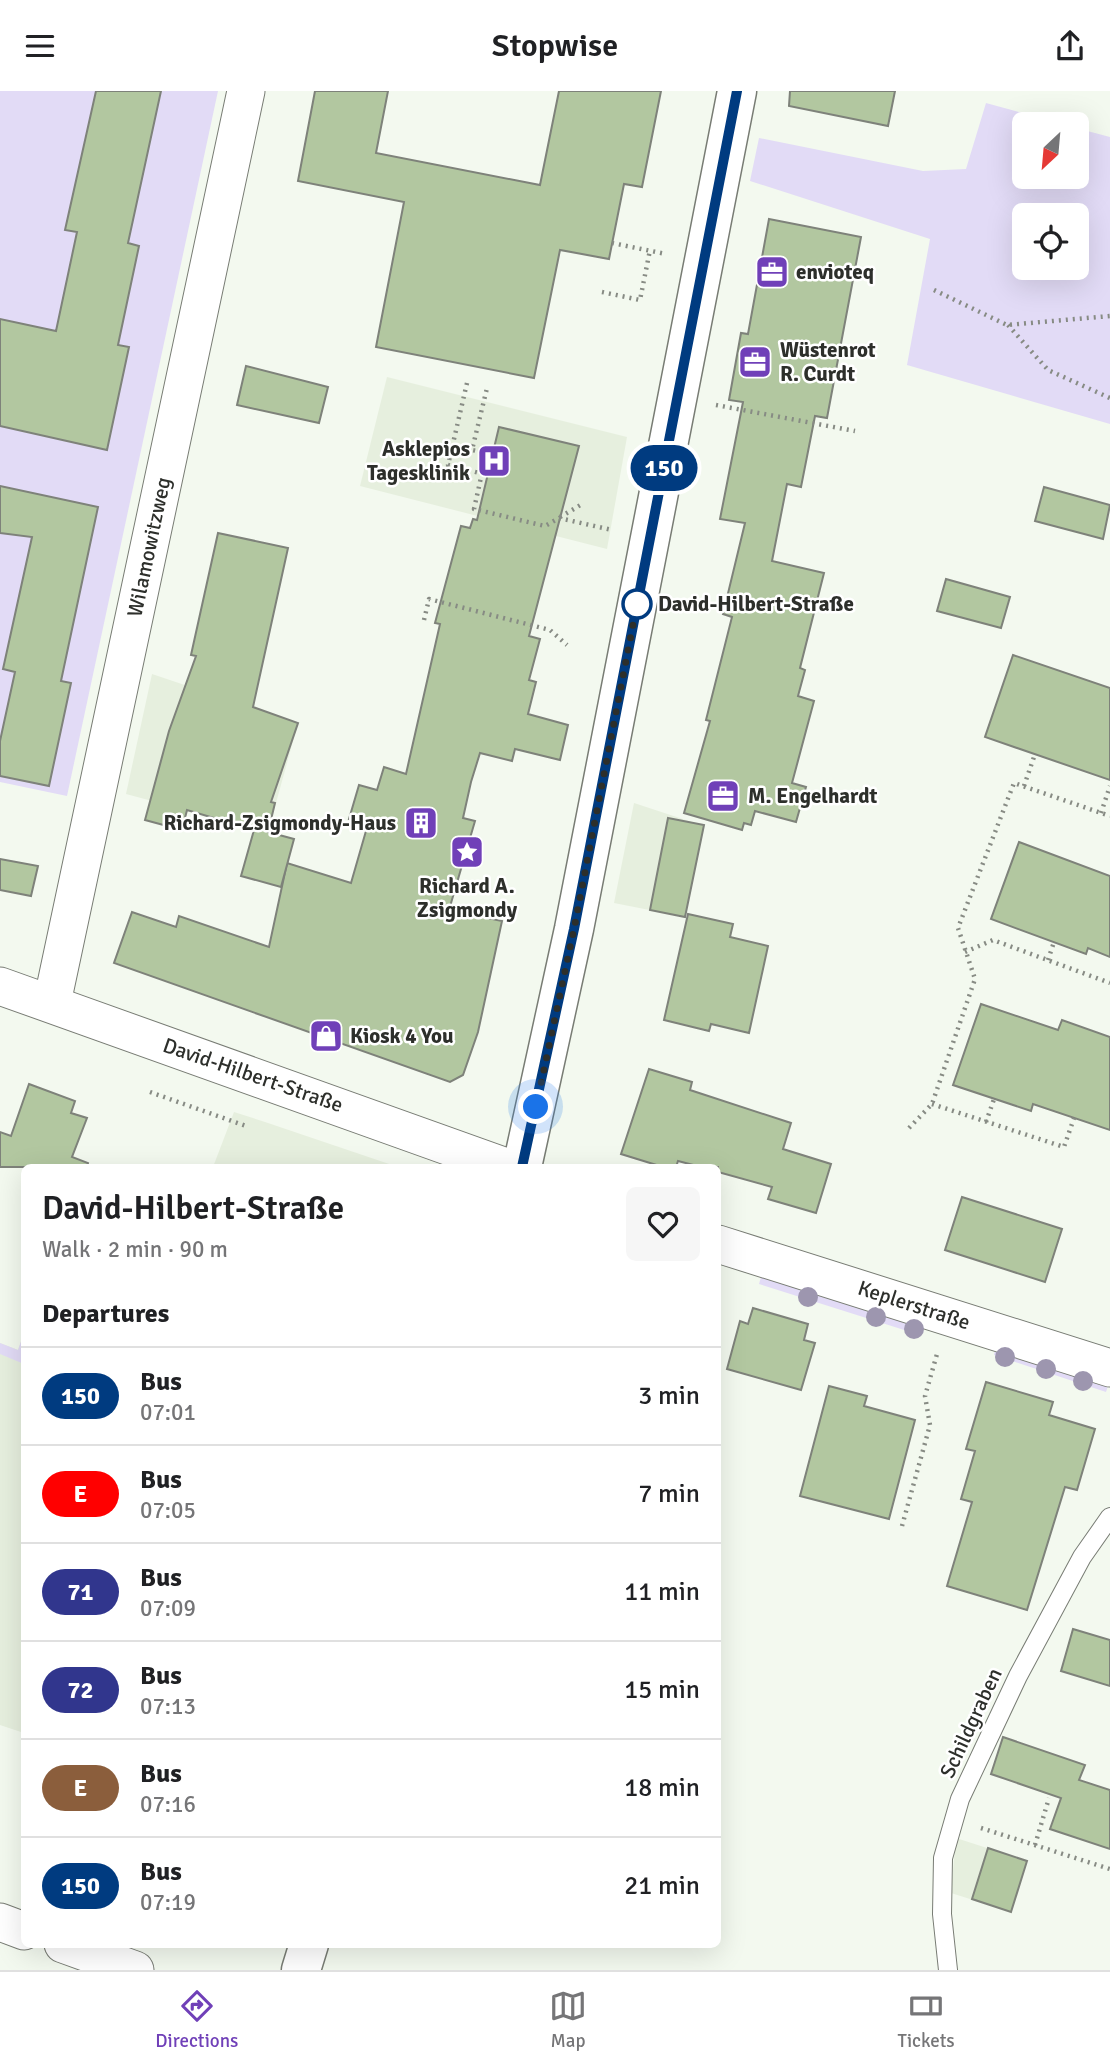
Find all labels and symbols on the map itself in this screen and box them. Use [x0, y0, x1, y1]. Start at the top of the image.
north arrow [1012, 112, 1088, 189]
office icon: envioteq [753, 253, 791, 291]
place label: envioteq [796, 259, 874, 285]
place label: Wüstenrot R. Curdt [780, 337, 876, 387]
office icon: Wüstenrot R. Curdt [736, 343, 774, 381]
place label: Asklepios Tagesklinik [367, 436, 470, 486]
hospital icon: Asklepios Tagesklinik [475, 442, 513, 480]
line badge: 150 [624, 445, 704, 491]
street label: Wilamowitzweg [121, 475, 177, 619]
marker: David-Hilbert-Straße [622, 589, 652, 619]
place label: David-Hilbert-Straße [658, 591, 854, 617]
office icon: M. Engelhardt [704, 777, 742, 815]
place label: M. Engelhardt [748, 783, 877, 809]
building icon: Richard-Zsigmondy-Haus [402, 804, 440, 842]
place label: Richard-Zsigmondy-Haus [163, 810, 396, 836]
place icon: Richard A. Zsigmondy [448, 833, 486, 871]
place label: Richard A. Zsigmondy [417, 873, 518, 923]
shop icon: Kiosk 4 You [307, 1017, 345, 1055]
place label: Kiosk 4 You [350, 1023, 454, 1049]
street label: David-Hilbert-Straße [160, 1032, 346, 1118]
your location [518, 1089, 553, 1124]
street label: Keplerstraße [855, 1275, 973, 1335]
street label: Schildgraben [934, 1664, 1008, 1782]

